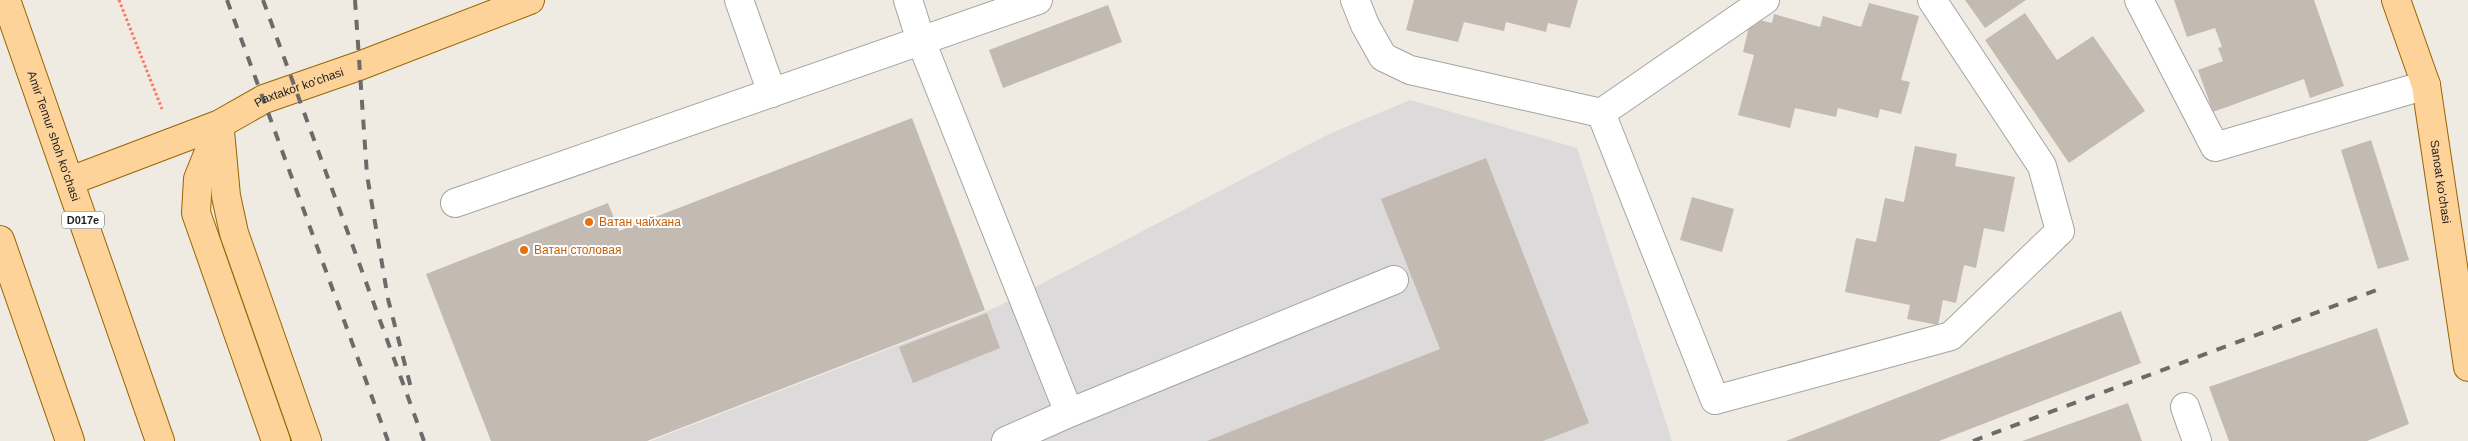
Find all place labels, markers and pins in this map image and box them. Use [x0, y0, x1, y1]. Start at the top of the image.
place label: Ватан чайхана [599, 215, 681, 229]
marker: Ватан чайхана [583, 216, 595, 228]
place label: Ватан столовая [534, 243, 621, 257]
marker: Ватан столовая [518, 244, 530, 256]

